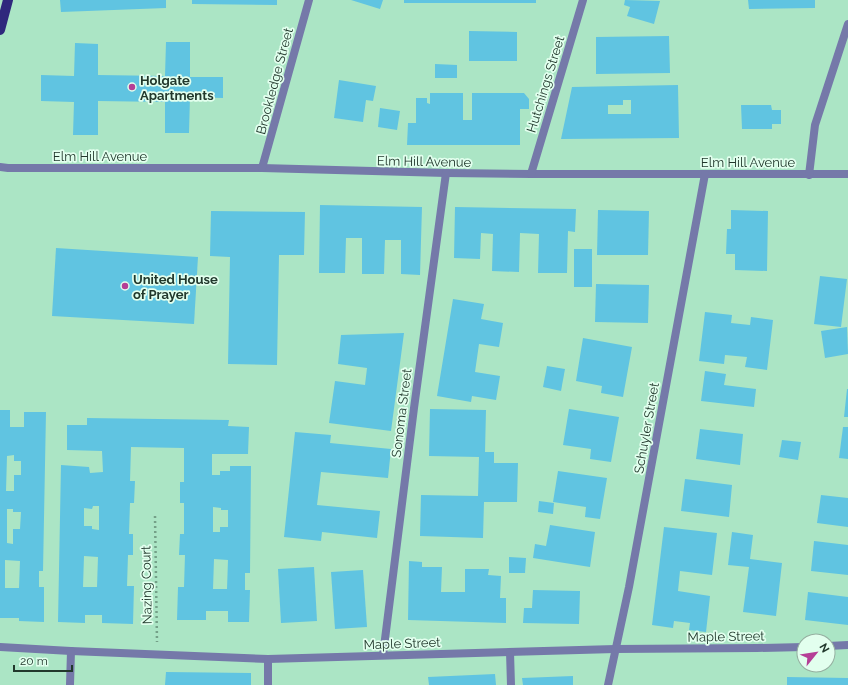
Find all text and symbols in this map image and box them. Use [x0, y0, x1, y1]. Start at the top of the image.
street label: Brookledge Street [253, 26, 296, 136]
street label: Hutchings Street [524, 33, 568, 134]
place label: Holgate Apartments [140, 73, 214, 103]
marker: Holgate Apartments [127, 82, 137, 92]
street label: Elm Hill Avenue [53, 149, 148, 164]
street label: Elm Hill Avenue [377, 153, 472, 170]
street label: Elm Hill Avenue [701, 155, 796, 170]
place label: United House of Prayer [133, 272, 218, 302]
marker: United House of Prayer [120, 281, 130, 291]
street label: Sonoma Street [389, 367, 414, 458]
street label: Schuyler Street [631, 381, 662, 475]
street label: Nazing Court [138, 545, 155, 624]
street label: Maple Street [687, 628, 765, 645]
north arrow [796, 633, 836, 673]
street label: Maple Street [363, 635, 441, 652]
text: N [816, 641, 832, 655]
scale bar [14, 647, 72, 673]
text: 20 m [20, 654, 48, 668]

